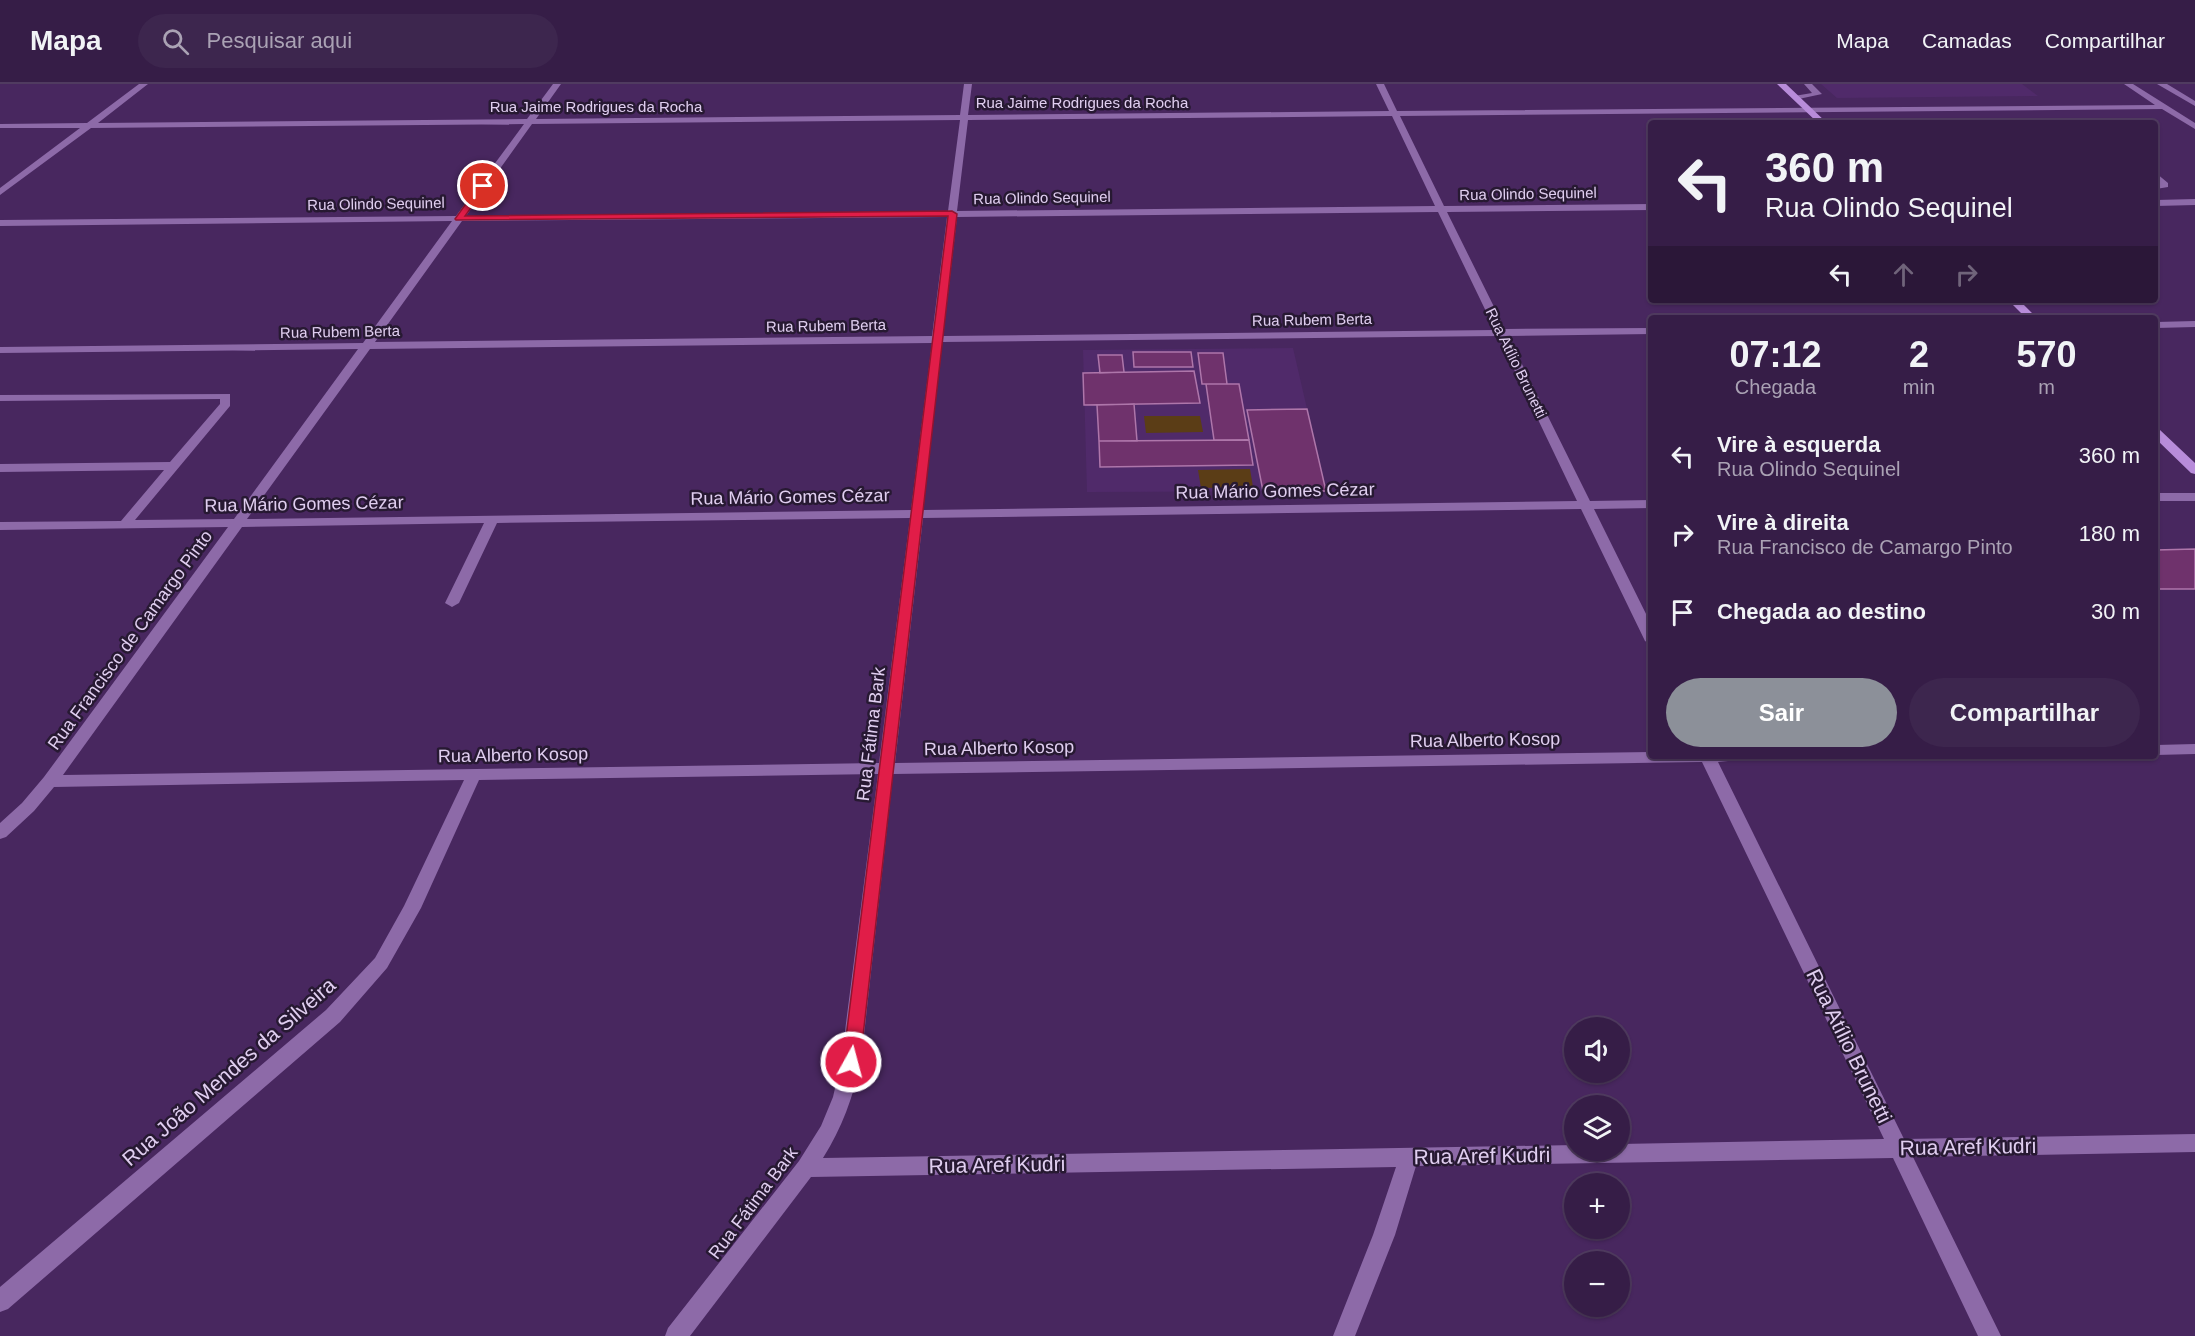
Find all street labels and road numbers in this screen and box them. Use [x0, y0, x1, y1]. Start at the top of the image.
street label: Rua Jaime Rodrigues da Rocha [976, 94, 1189, 111]
street label: Rua Jaime Rodrigues da Rocha [490, 98, 703, 115]
street label: Rua Olindo Sequinel [1459, 184, 1597, 203]
street label: Rua Olindo Sequinel [973, 188, 1111, 207]
street label: Rua Olindo Sequinel [307, 194, 445, 213]
street label: Rua Atílio Brunetti [1482, 305, 1550, 420]
street label: Rua Rubem Berta [1252, 310, 1373, 329]
street label: Rua Rubem Berta [766, 316, 887, 335]
street label: Rua Rubem Berta [280, 322, 401, 341]
street label: Rua Mário Gomes Cézar [1175, 479, 1375, 503]
street label: Rua Mário Gomes Cézar [690, 485, 890, 509]
street label: Rua Mário Gomes Cézar [204, 492, 404, 516]
street label: Rua Francisco de Camargo Pinto [44, 526, 216, 754]
street label: Rua Fátima Bark [853, 665, 889, 802]
street label: Rua Alberto Kosop [1410, 729, 1560, 751]
street label: Rua Alberto Kosop [924, 737, 1074, 759]
street label: Rua Alberto Kosop [438, 744, 588, 766]
street label: Rua Atílio Brunetti [1802, 965, 1897, 1126]
street label: Rua João Mendes da Silveira [118, 973, 340, 1170]
street label: Rua Aref Kudri [1900, 1134, 2036, 1159]
street label: Rua Fátima Bark [704, 1142, 802, 1263]
street label: Rua Aref Kudri [1414, 1143, 1550, 1168]
street label: Rua Aref Kudri [929, 1152, 1065, 1177]

